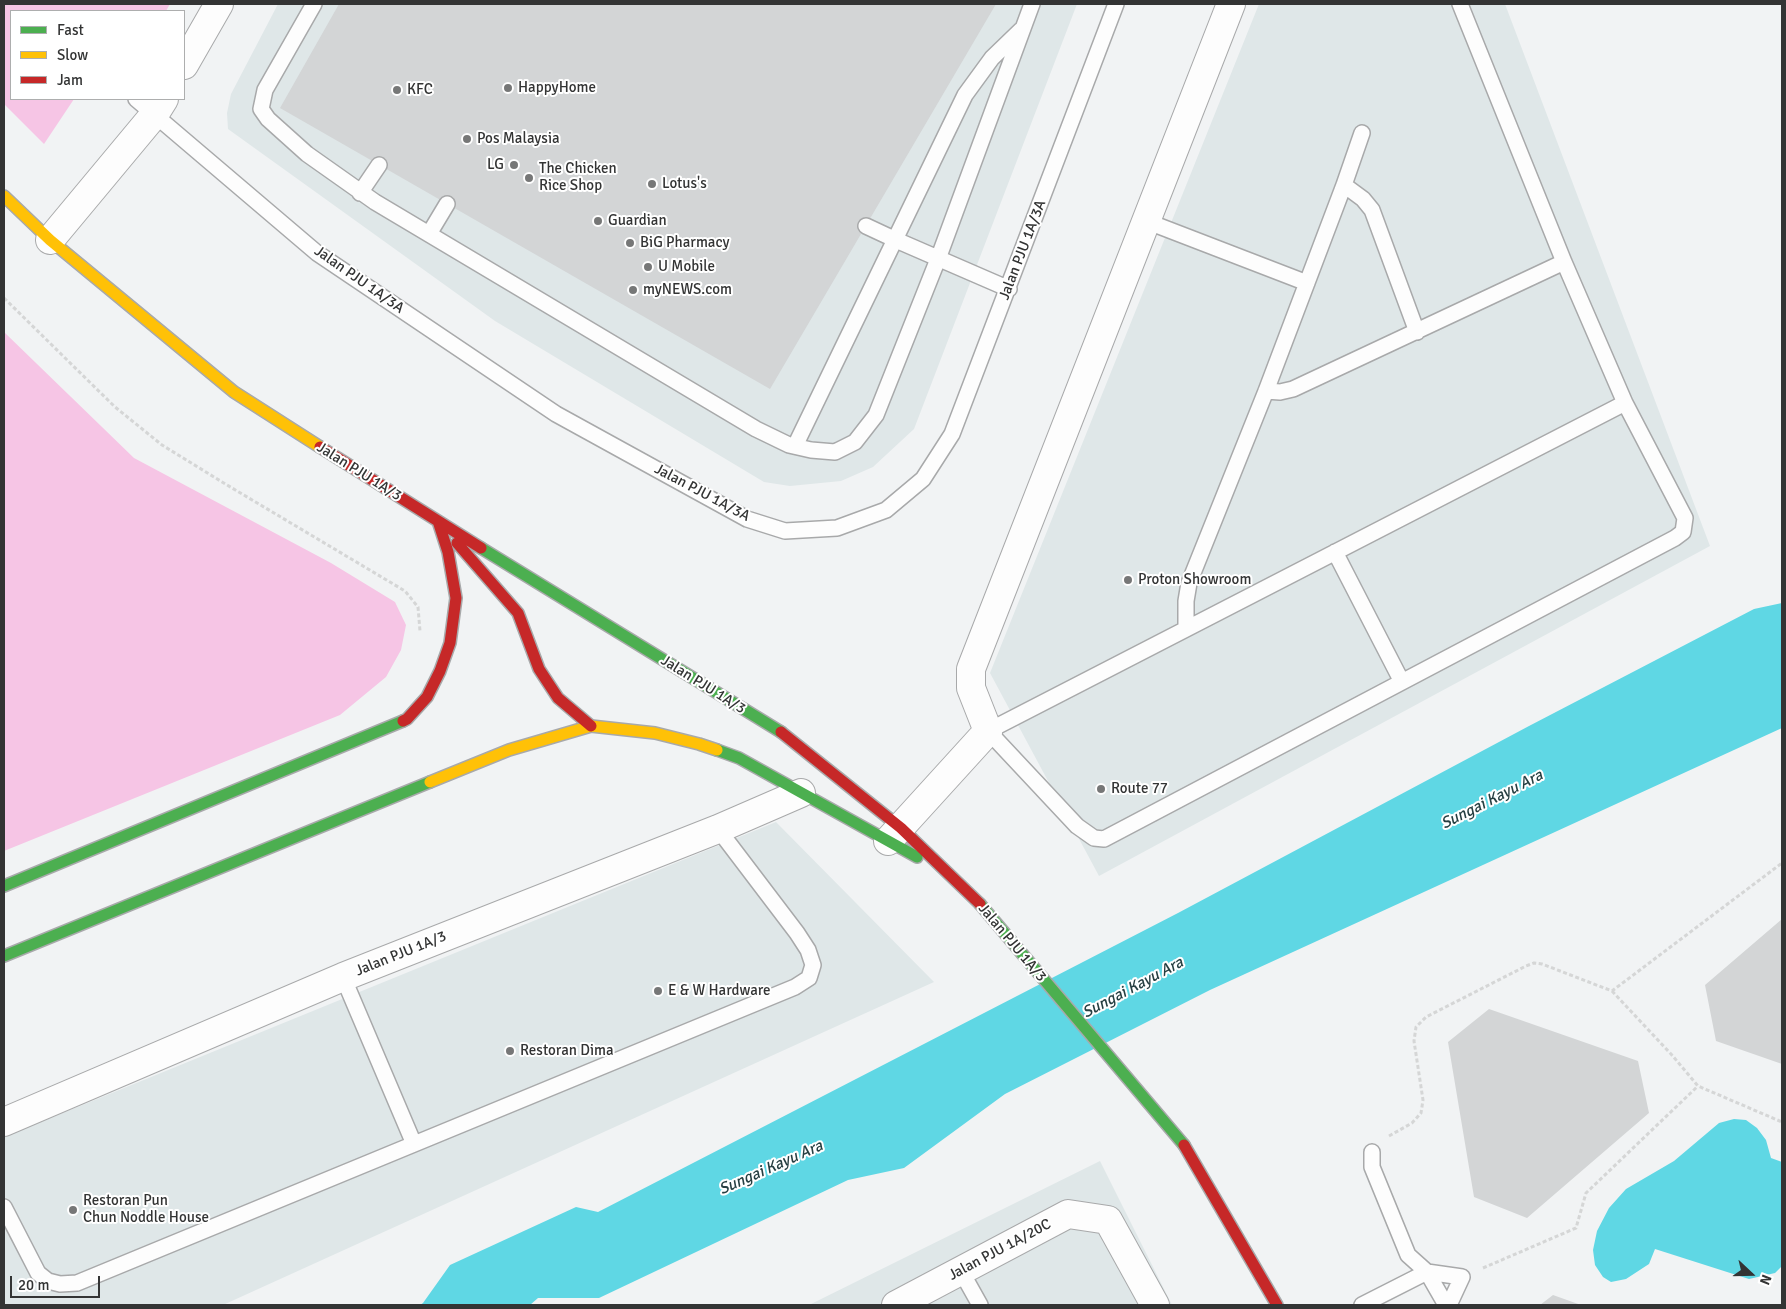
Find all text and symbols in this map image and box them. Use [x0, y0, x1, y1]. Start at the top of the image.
legend [10, 10, 185, 100]
text: Fast [57, 21, 84, 39]
text: Slow [57, 46, 88, 64]
text: Jam [57, 71, 83, 89]
place label: HappyHome [518, 79, 596, 97]
place label: KFC [407, 81, 433, 99]
marker: HappyHome [502, 82, 514, 94]
marker: KFC [391, 84, 403, 96]
place label: Pos Malaysia [477, 130, 560, 148]
marker: Pos Malaysia [461, 133, 473, 145]
place label: LG [487, 156, 504, 174]
marker: LG [508, 159, 520, 171]
place label: The Chicken Rice Shop [539, 160, 617, 195]
marker: The Chicken Rice Shop [523, 172, 535, 184]
place label: Lotus's [662, 175, 707, 193]
marker: Lotus's [646, 178, 658, 190]
street label: Jalan PJU 1A/3A [996, 197, 1050, 303]
place label: Guardian [608, 212, 667, 230]
marker: Guardian [592, 215, 604, 227]
place label: BiG Pharmacy [640, 234, 729, 252]
marker: BiG Pharmacy [624, 237, 636, 249]
street label: Jalan PJU 1A/3A [311, 242, 407, 318]
place label: U Mobile [658, 258, 715, 276]
marker: U Mobile [642, 261, 654, 273]
place label: myNEWS.com [643, 281, 732, 299]
marker: myNEWS.com [627, 284, 639, 296]
street label: Jalan PJU 1A/3 [313, 439, 405, 505]
street label: Jalan PJU 1A/3A [651, 460, 753, 526]
place label: Proton Showroom [1138, 571, 1251, 589]
marker: Proton Showroom [1122, 574, 1134, 586]
street label: Jalan PJU 1A/3 [657, 652, 749, 718]
water label: Sungai Kayu Ara [1438, 766, 1546, 834]
place label: Route 77 [1111, 780, 1168, 798]
marker: Route 77 [1095, 783, 1107, 795]
street label: Jalan PJU 1A/3 [974, 900, 1050, 986]
street label: Jalan PJU 1A/3 [353, 928, 449, 980]
water label: Sungai Kayu Ara [1079, 953, 1187, 1023]
place label: E & W Hardware [668, 982, 771, 1000]
marker: E & W Hardware [652, 985, 664, 997]
place label: Restoran Dima [520, 1042, 614, 1060]
marker: Restoran Dima [504, 1045, 516, 1057]
water label: Sungai Kayu Ara [716, 1137, 826, 1199]
place label: Restoran Pun Chun Noddle House [83, 1192, 209, 1227]
marker: Restoran Pun Chun Noddle House [67, 1204, 79, 1216]
street label: Jalan PJU 1A/20C [946, 1215, 1054, 1285]
north arrow [1726, 1249, 1776, 1299]
scale bar [12, 1266, 102, 1298]
text: N [1756, 1272, 1775, 1287]
text: 20 m [18, 1276, 49, 1294]

